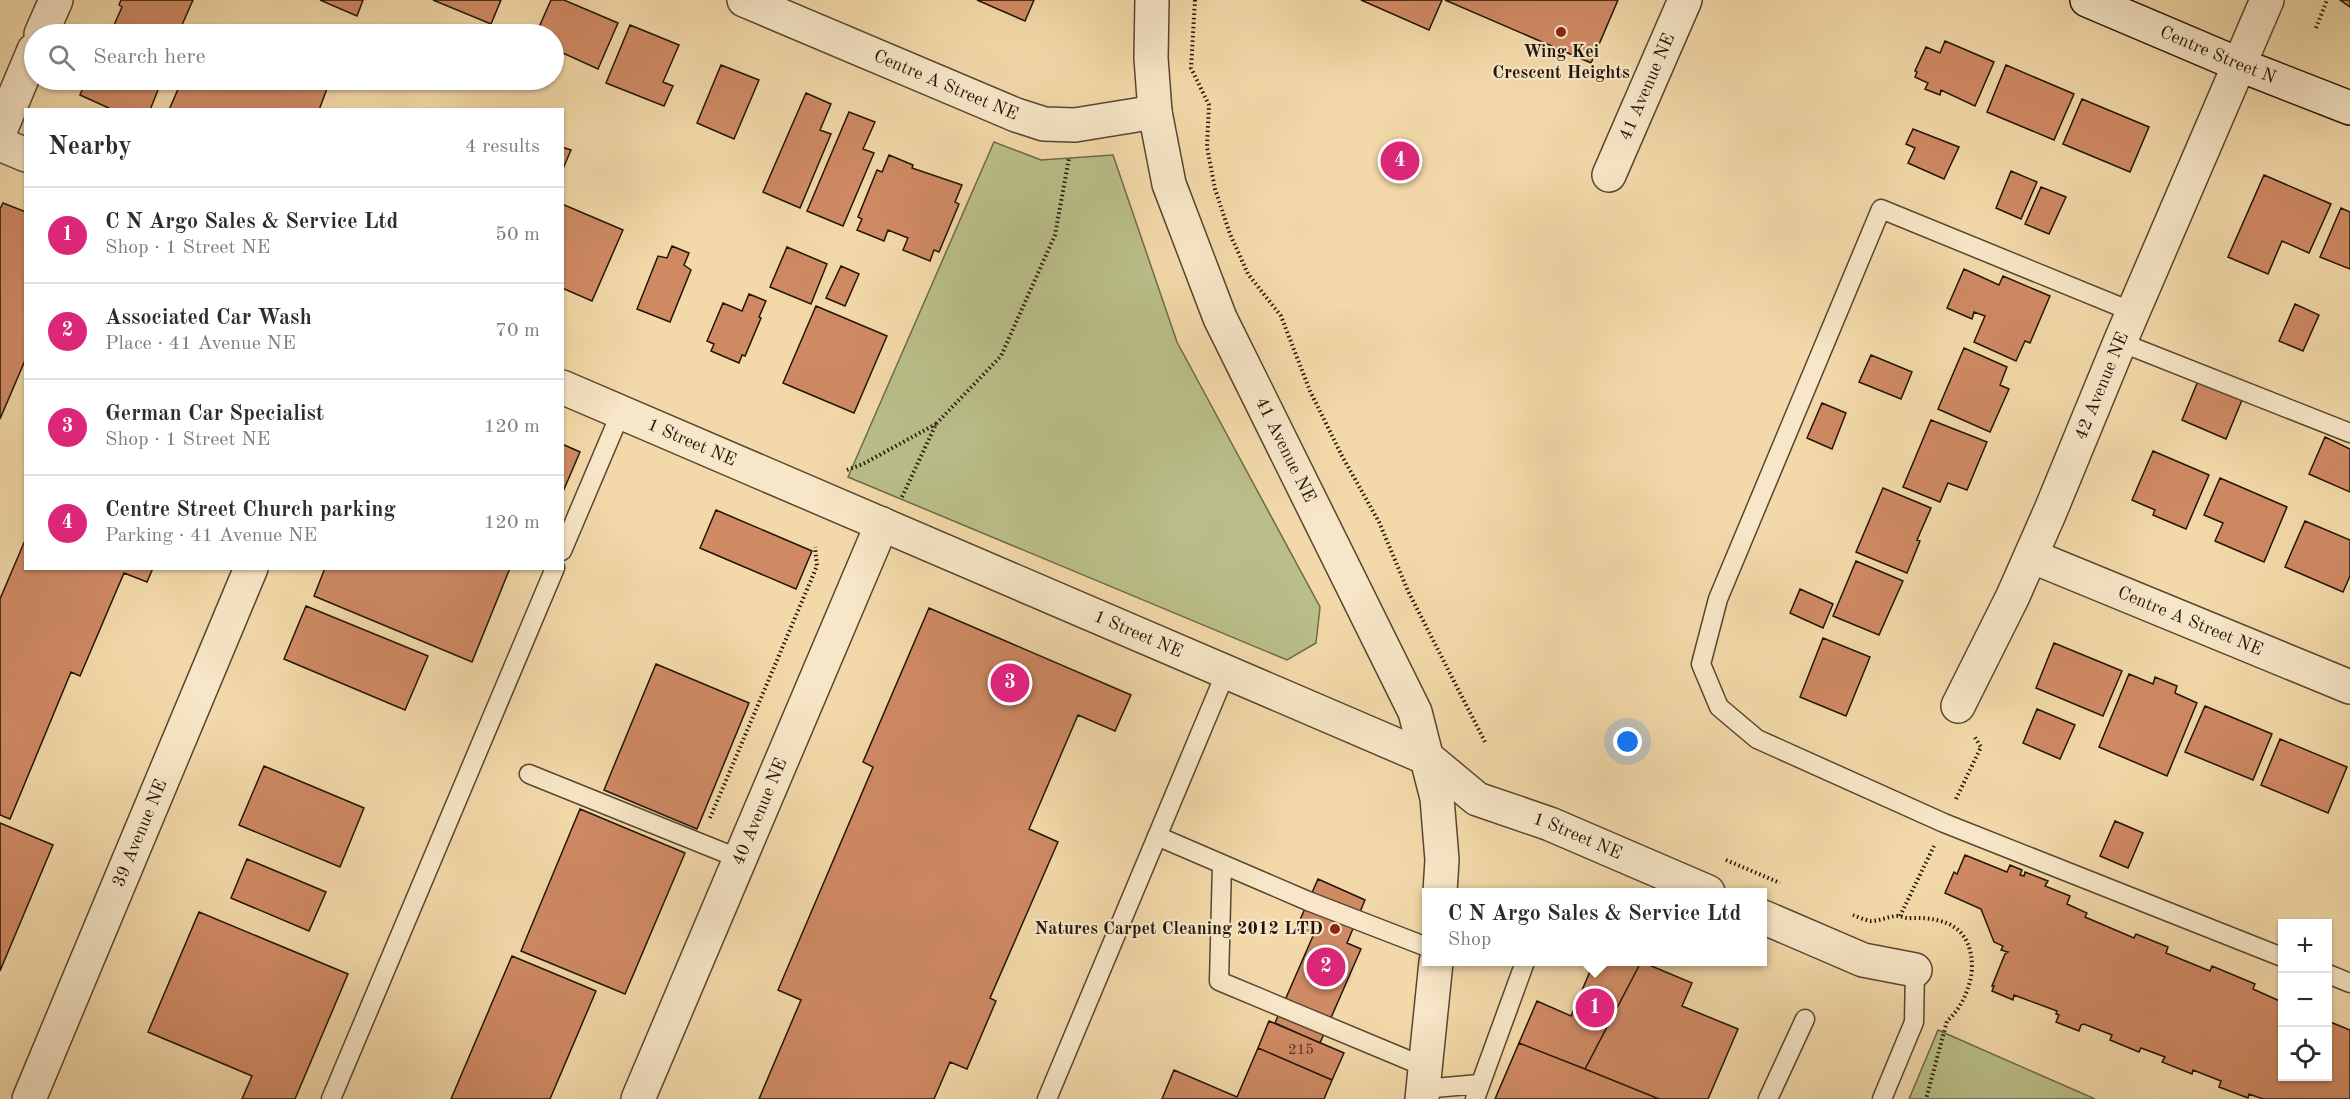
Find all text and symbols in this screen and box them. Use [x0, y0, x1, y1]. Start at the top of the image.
street label: Centre Street N [2157, 23, 2278, 87]
search box [24, 24, 564, 90]
marker: Wing Kei Crescent Heights [1554, 25, 1568, 39]
street label: 41 Avenue NE [1616, 31, 1678, 143]
icon: search [45, 41, 78, 74]
place label: Wing Kei Crescent Heights [1492, 43, 1630, 82]
text: Search here [93, 46, 206, 68]
street label: Centre A Street NE [871, 47, 1021, 124]
text: Nearby [48, 134, 132, 160]
text: 4 results [465, 137, 540, 157]
pin: 4 [1380, 138, 1420, 184]
text: C N Argo Sales & Service Ltd [105, 211, 398, 233]
text: 1 [62, 225, 73, 245]
text: 50 m [495, 225, 540, 245]
text: Shop · 1 Street NE [105, 238, 270, 258]
text: Associated Car Wash [105, 307, 312, 329]
text: 2 [62, 321, 73, 341]
text: 70 m [495, 321, 540, 341]
street label: 42 Avenue NE [2072, 330, 2132, 442]
text: Place · 41 Avenue NE [105, 334, 296, 354]
street label: 41 Avenue NE [1252, 395, 1319, 505]
text: German Car Specialist [105, 403, 324, 425]
street label: 1 Street NE [645, 416, 739, 470]
text: 3 [62, 417, 73, 437]
text: 120 m [484, 417, 540, 437]
text: Shop · 1 Street NE [105, 430, 270, 450]
text: Centre Street Church parking [105, 499, 396, 521]
text: 4 [62, 513, 73, 533]
text: 120 m [484, 513, 540, 533]
text: Parking · 41 Avenue NE [105, 526, 317, 546]
street label: Centre A Street NE [2115, 584, 2265, 659]
street label: 1 Street NE [1091, 607, 1185, 661]
pin: 3 [990, 660, 1030, 706]
your location [1613, 727, 1642, 756]
street label: 40 Avenue NE [729, 756, 791, 868]
street label: 39 Avenue NE [110, 777, 170, 890]
street label: 1 Street NE [1531, 810, 1624, 863]
popup [1422, 888, 1767, 966]
text: C N Argo Sales & Service Ltd [1448, 903, 1741, 925]
map controls [2278, 919, 2332, 1081]
button: + [2278, 919, 2332, 973]
place label: Natures Carpet Cleaning 2012 LTD [1035, 920, 1323, 938]
marker: Natures Carpet Cleaning 2012 LTD [1328, 922, 1342, 936]
text: Shop [1448, 930, 1491, 950]
pin: 2 [1306, 944, 1346, 990]
button: − [2278, 973, 2332, 1027]
pin: 1 [1576, 986, 1614, 1030]
button: locate [2278, 1027, 2332, 1081]
house number: 215 [1288, 1043, 1314, 1058]

